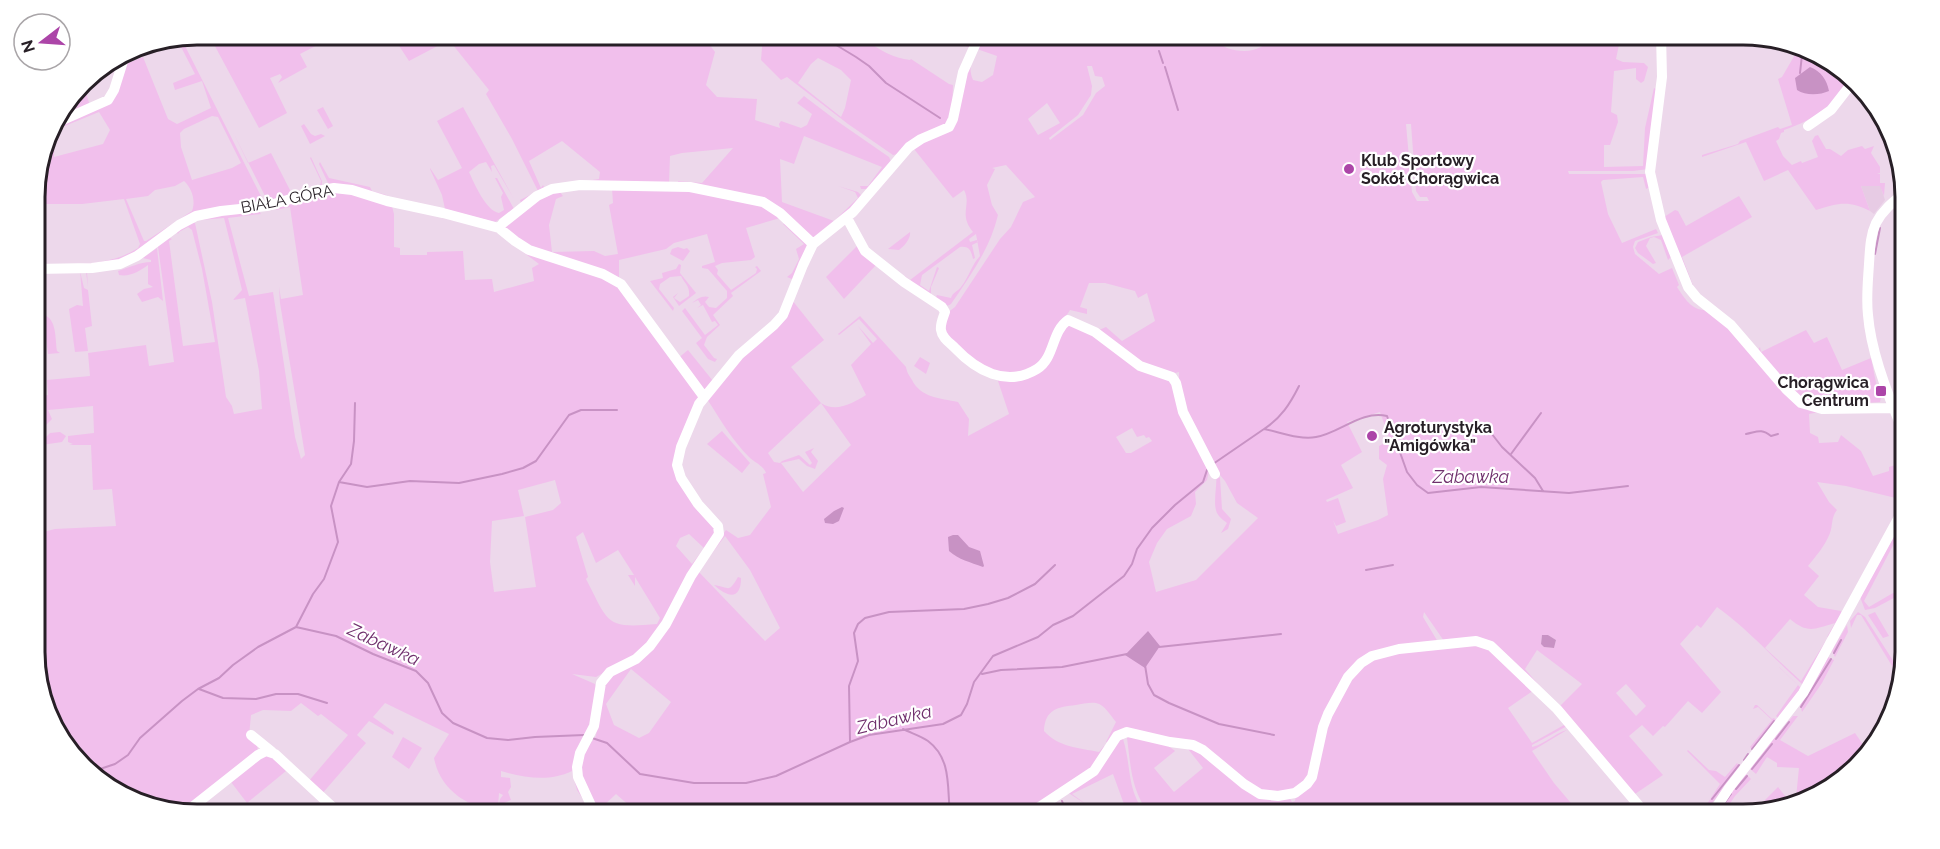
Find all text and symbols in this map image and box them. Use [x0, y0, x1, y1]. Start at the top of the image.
north arrow [12, 12, 72, 72]
text: N [17, 38, 39, 55]
place label: Klub Sportowy Sokół Chorągwica [1361, 151, 1499, 188]
marker: Klub Sportowy Sokół Chorągwica [1342, 162, 1356, 176]
street label: BIAŁA GÓRA [239, 180, 335, 217]
place label: Chorągwica Centrum [1777, 373, 1869, 410]
marker: Chorągwica Centrum [1874, 384, 1888, 398]
place label: Agroturystyka "Amigówka" [1384, 418, 1492, 455]
marker: Agroturystyka "Amigówka" [1365, 429, 1379, 443]
water label: Zabawka [1432, 466, 1510, 487]
water label: Zabawka [344, 618, 423, 670]
water label: Zabawka [853, 700, 934, 738]

